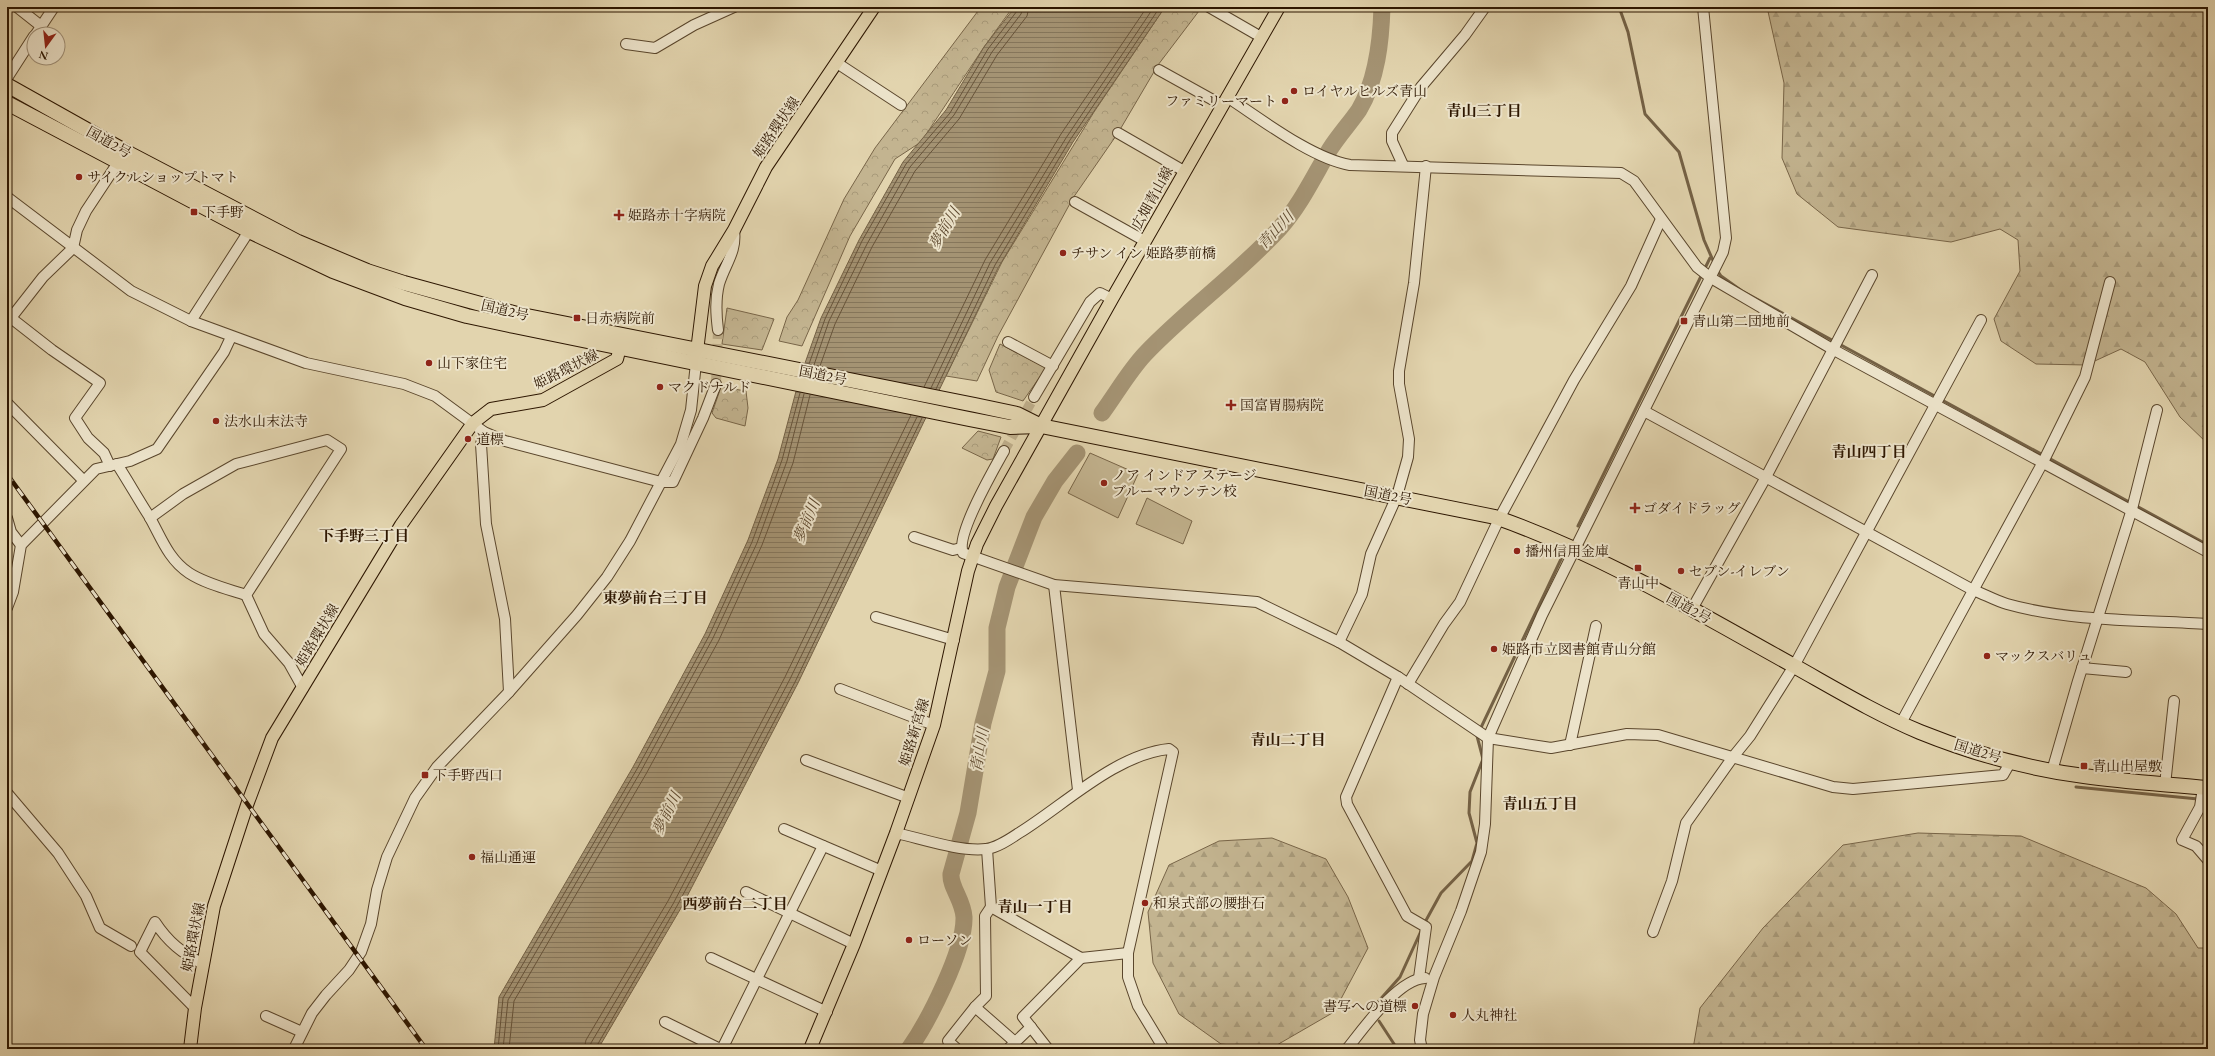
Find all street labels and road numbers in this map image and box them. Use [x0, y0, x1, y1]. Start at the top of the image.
street label: 姫路環状線 [749, 93, 803, 161]
street label: 国道2号 [83, 122, 135, 162]
street label: 広畑青山線 [1127, 163, 1177, 233]
street label: 国道2号 [479, 296, 531, 324]
street label: 姫路環状線 [531, 345, 601, 393]
street label: 国道2号 [797, 362, 849, 388]
street label: 国道2号 [1362, 482, 1414, 508]
street label: 国道2号 [1663, 588, 1715, 628]
street label: 姫路環状線 [291, 600, 343, 670]
street label: 姫路新宮線 [895, 696, 933, 768]
street label: 国道2号 [1952, 735, 2004, 767]
street label: 姫路環状線 [177, 901, 209, 973]

